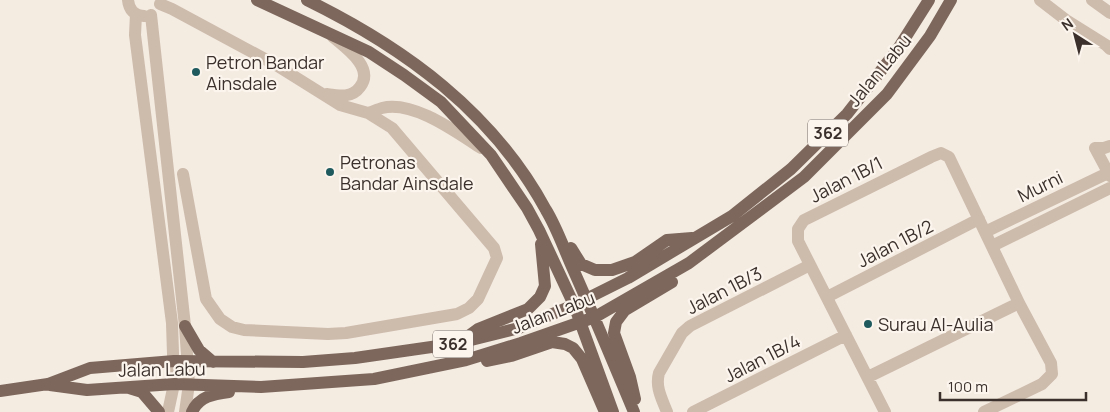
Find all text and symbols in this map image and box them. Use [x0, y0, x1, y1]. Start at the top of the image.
north arrow [1050, 10, 1100, 60]
text: N [1057, 13, 1077, 35]
street label: Jalan Labu [842, 29, 916, 111]
place label: Petron Bandar Ainsdale [206, 50, 325, 95]
marker: Petron Bandar Ainsdale [190, 66, 202, 78]
road number: 362 [808, 120, 848, 146]
place label: Petronas Bandar Ainsdale [340, 150, 474, 195]
street label: Jalan 1B/1 [805, 150, 887, 208]
street label: Murni [1014, 165, 1066, 207]
marker: Petronas Bandar Ainsdale [324, 166, 336, 178]
street label: Jalan 1B/2 [853, 214, 937, 272]
street label: Jalan 1B/3 [682, 261, 766, 319]
street label: Jalan Labu [508, 285, 598, 339]
place label: Surau Al-Aulia [878, 312, 994, 336]
marker: Surau Al-Aulia [862, 318, 874, 330]
street label: Jalan 1B/4 [720, 329, 804, 387]
road number: 362 [433, 330, 473, 358]
street label: Jalan Labu [118, 356, 206, 382]
scale bar [940, 370, 1086, 402]
text: 100 m [948, 376, 988, 397]

